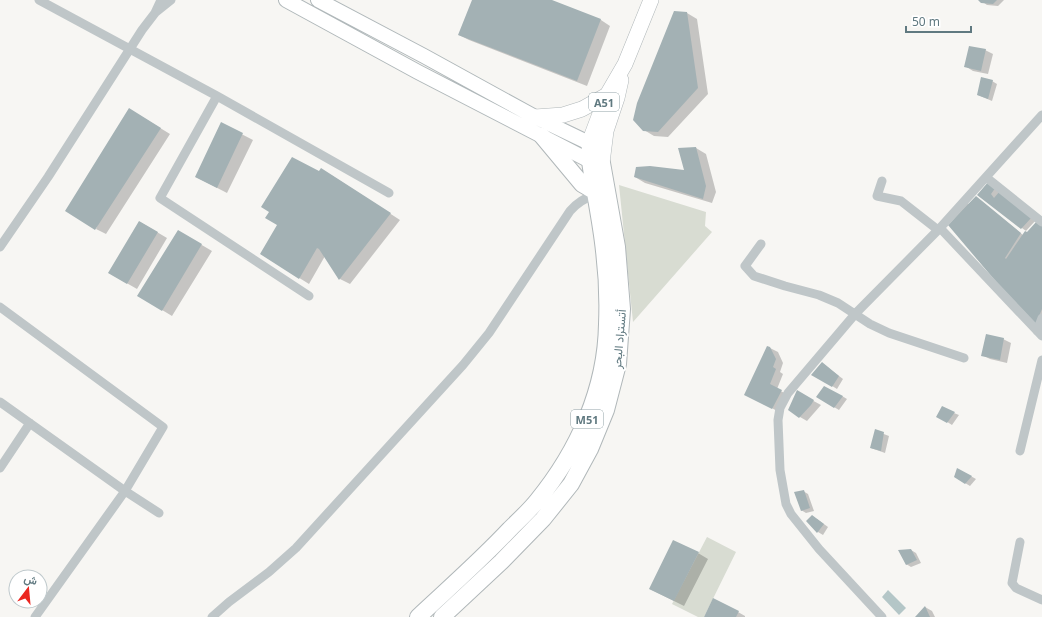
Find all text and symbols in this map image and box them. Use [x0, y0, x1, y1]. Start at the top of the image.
scale bar [906, 8, 971, 34]
text: 50 m [912, 13, 940, 30]
road number: A51 [589, 93, 619, 111]
street label: أتستراد البحر [608, 308, 630, 370]
road number: M51 [571, 410, 603, 428]
north arrow [8, 569, 48, 609]
text: ش [22, 570, 39, 588]

